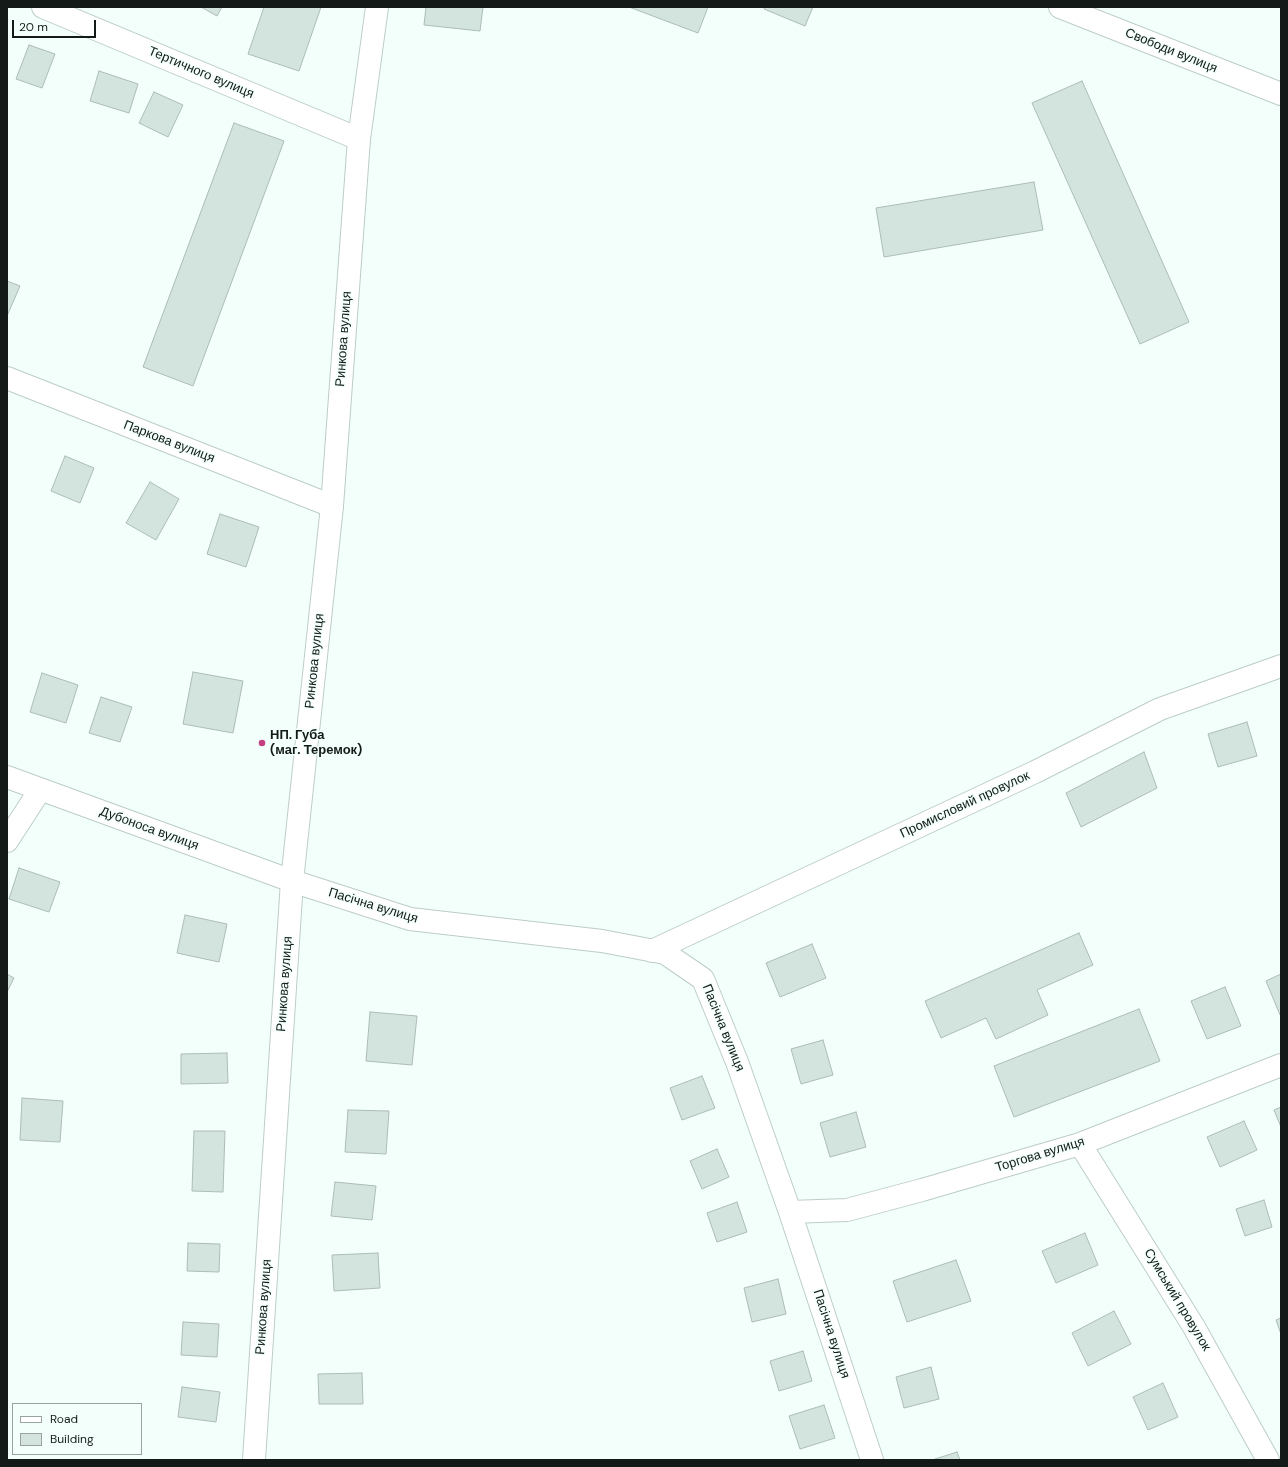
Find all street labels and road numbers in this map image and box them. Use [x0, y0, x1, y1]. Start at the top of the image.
street label: Свободи вулиця [1123, 25, 1219, 77]
street label: Тертичного вулиця [146, 44, 256, 102]
street label: Ринкова вулиця [333, 291, 355, 387]
street label: Паркова вулиця [121, 417, 217, 467]
street label: Ринкова вулиця [302, 613, 328, 709]
street label: Промисловий провулок [898, 768, 1032, 842]
street label: Дубоноса вулиця [97, 804, 201, 854]
street label: Пасічна вулиця [326, 885, 420, 927]
street label: Ринкова вулиця [274, 936, 296, 1032]
street label: Пасічна вулиця [698, 982, 748, 1074]
street label: Торгова вулиця [993, 1134, 1087, 1176]
street label: Сумський провулок [1140, 1246, 1214, 1354]
street label: Ринкова вулиця [253, 1259, 275, 1355]
street label: Пасічна вулиця [809, 1287, 853, 1381]

